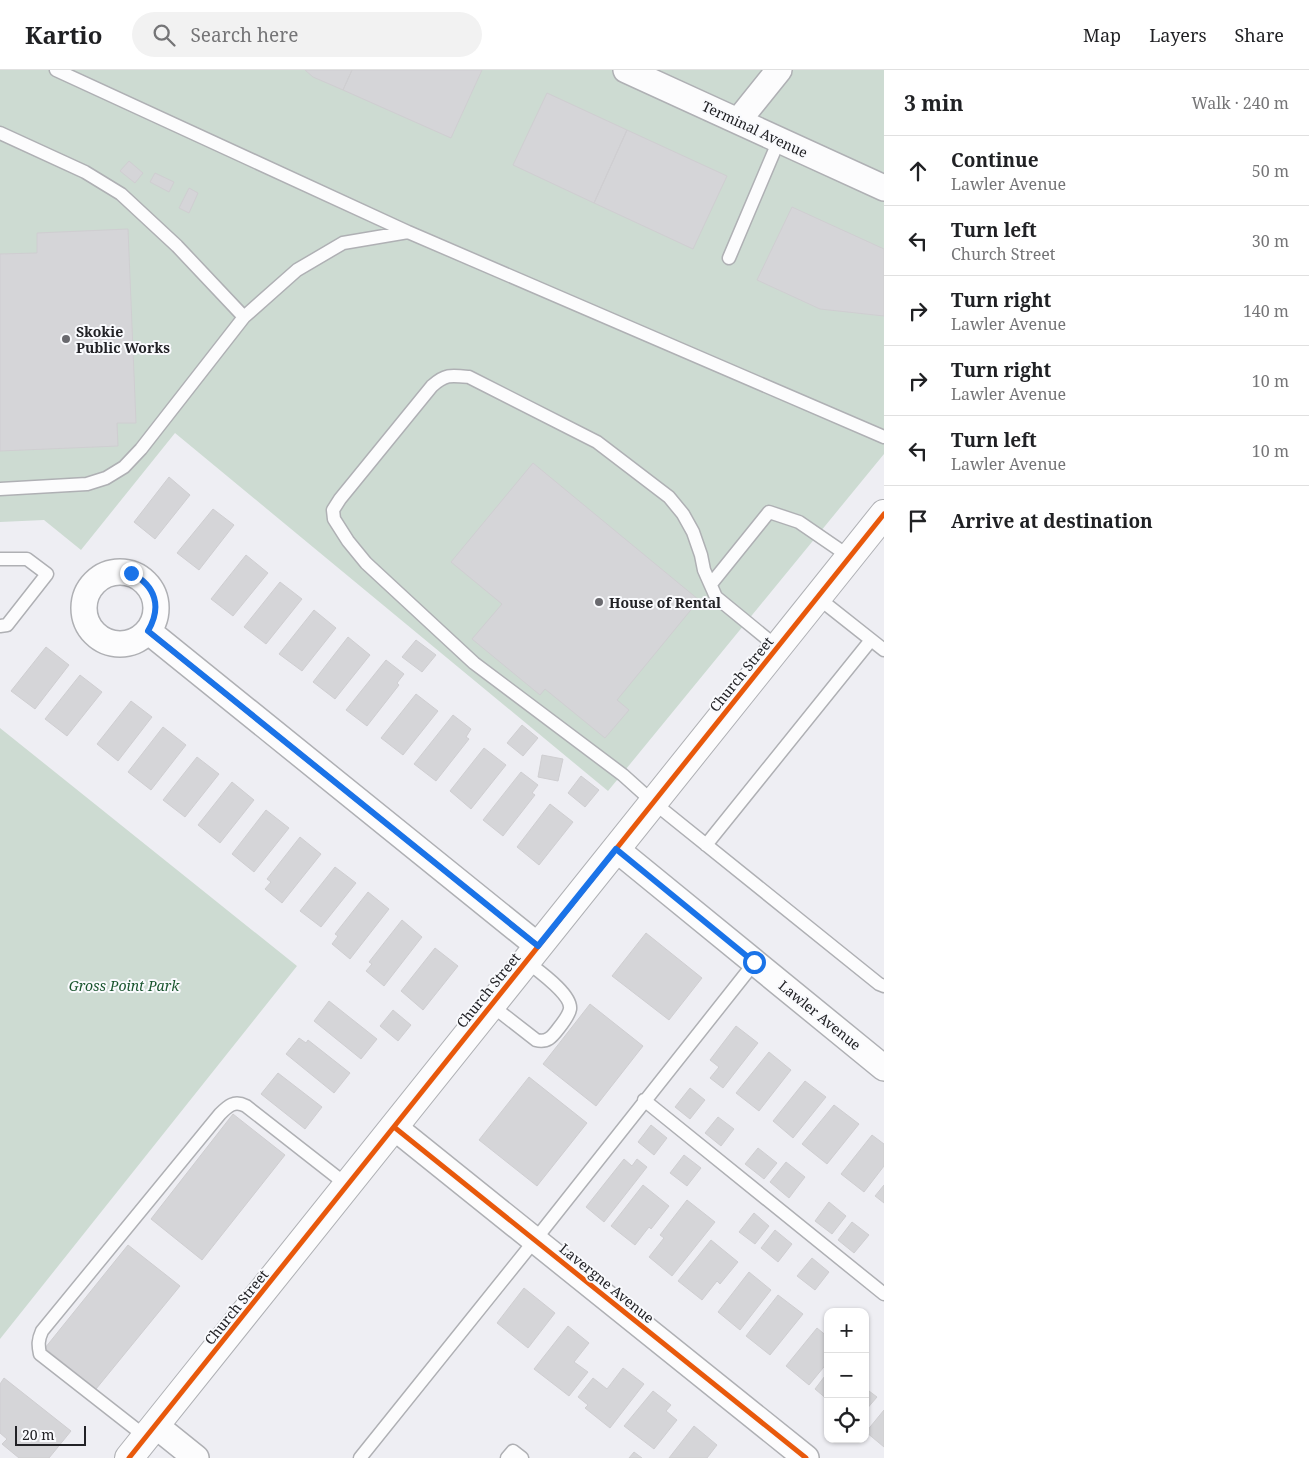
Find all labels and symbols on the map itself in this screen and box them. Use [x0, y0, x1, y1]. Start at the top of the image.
street label: Terminal Avenue [699, 96, 811, 162]
place label: Skokie Public Works [76, 322, 170, 357]
marker: Skokie Public Works [60, 333, 72, 345]
route end [120, 562, 143, 585]
place label: House of Rental [609, 593, 721, 612]
marker: House of Rental [593, 596, 605, 608]
street label: Church Street [705, 632, 777, 716]
street label: Church Street [452, 948, 524, 1032]
route start [743, 951, 766, 974]
park label: Gross Point Park [69, 976, 180, 995]
street label: Lawler Avenue [775, 976, 865, 1054]
street label: Lavergne Avenue [556, 1239, 658, 1327]
street label: Church Street [200, 1265, 272, 1349]
scale bar [15, 1423, 86, 1446]

